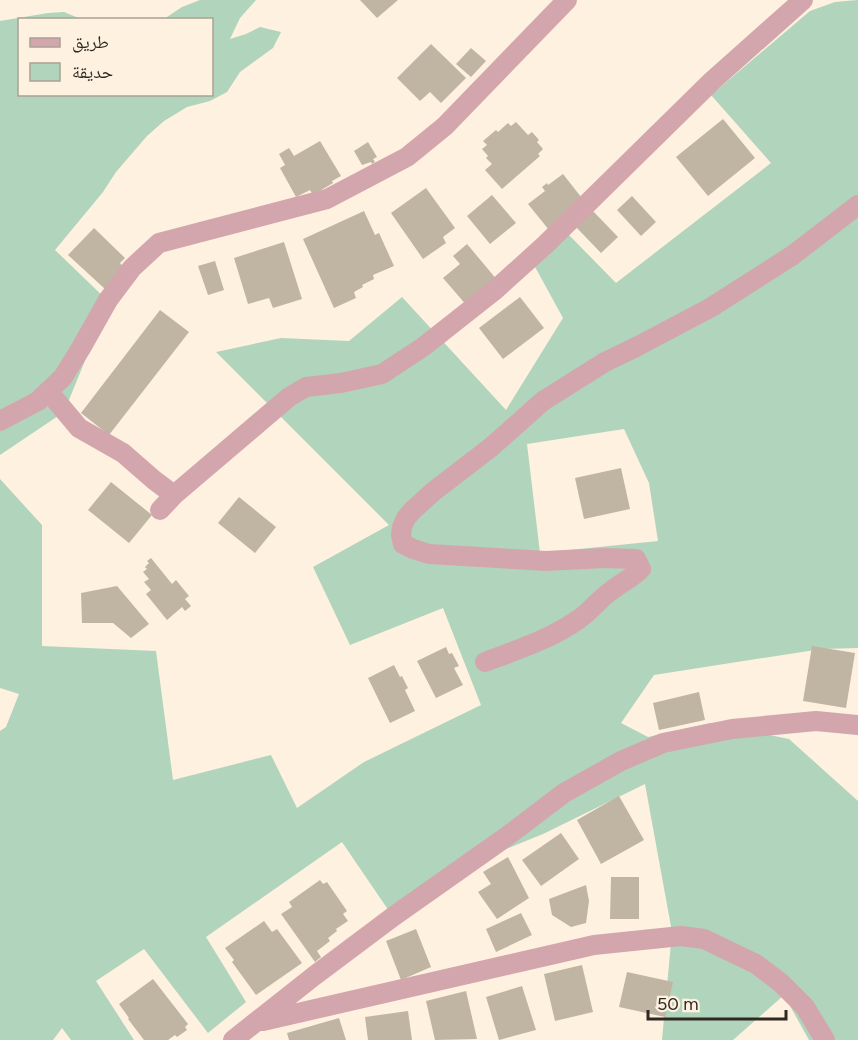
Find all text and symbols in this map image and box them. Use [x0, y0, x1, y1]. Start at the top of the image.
legend [18, 18, 213, 96]
text: طريق [72, 31, 109, 53]
text: حديقة [72, 61, 113, 83]
scale bar [648, 983, 786, 1021]
text: 50 m [657, 993, 699, 1015]

